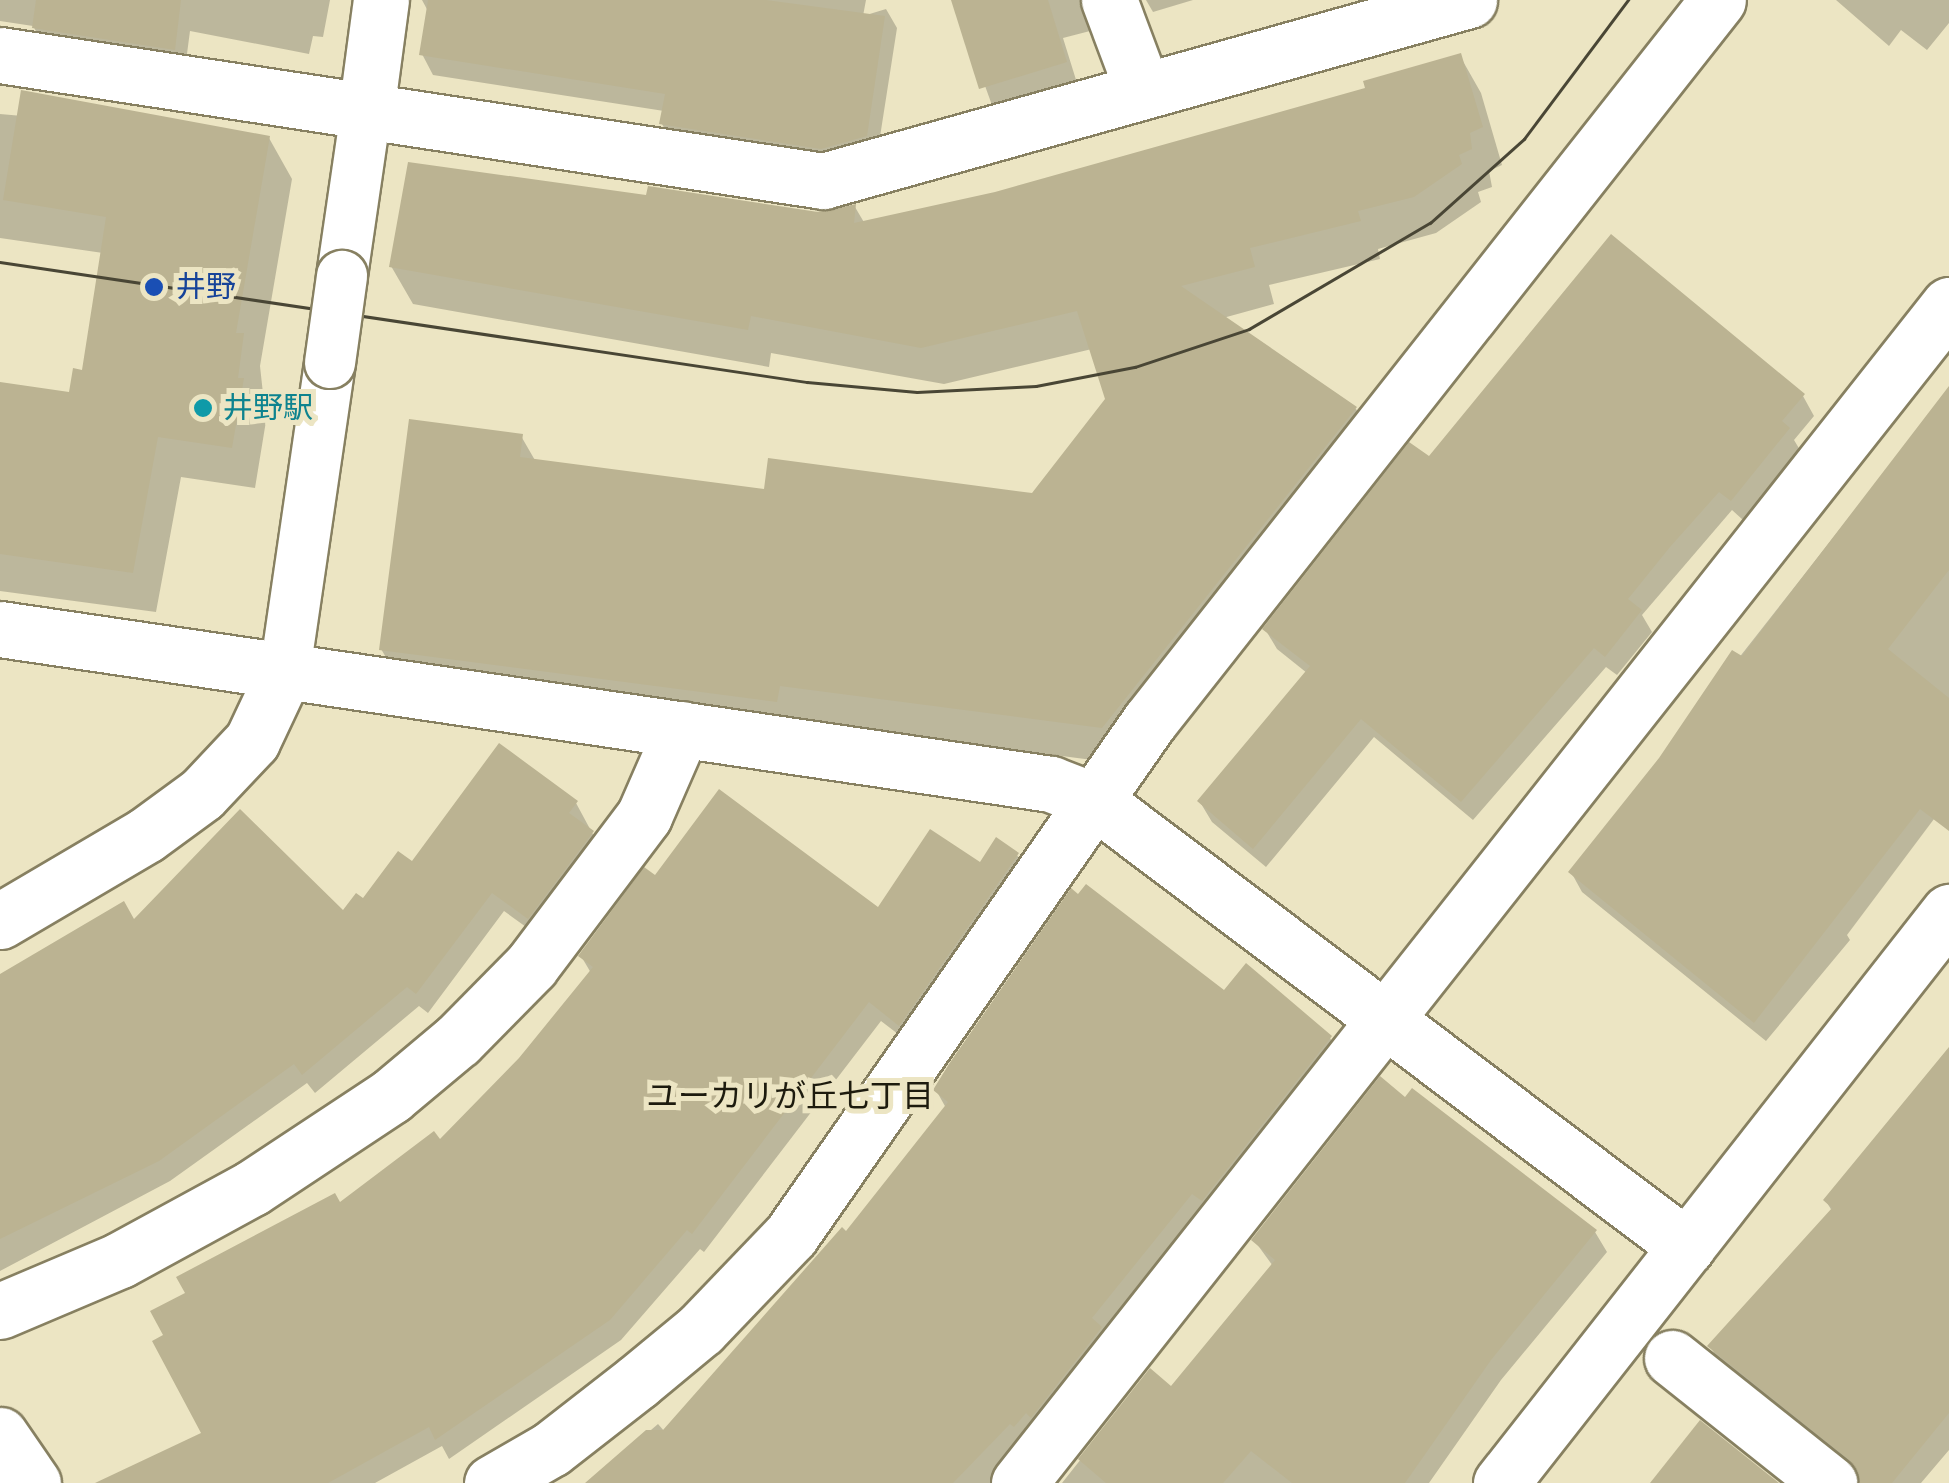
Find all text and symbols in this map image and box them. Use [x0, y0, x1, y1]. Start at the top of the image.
place label: 井野 [176, 269, 236, 305]
marker: 井野 [141, 274, 167, 300]
place label: 井野駅 [223, 390, 313, 426]
marker: 井野駅 [192, 397, 214, 419]
district label: ユーカリが丘七丁目 [646, 1077, 934, 1115]

